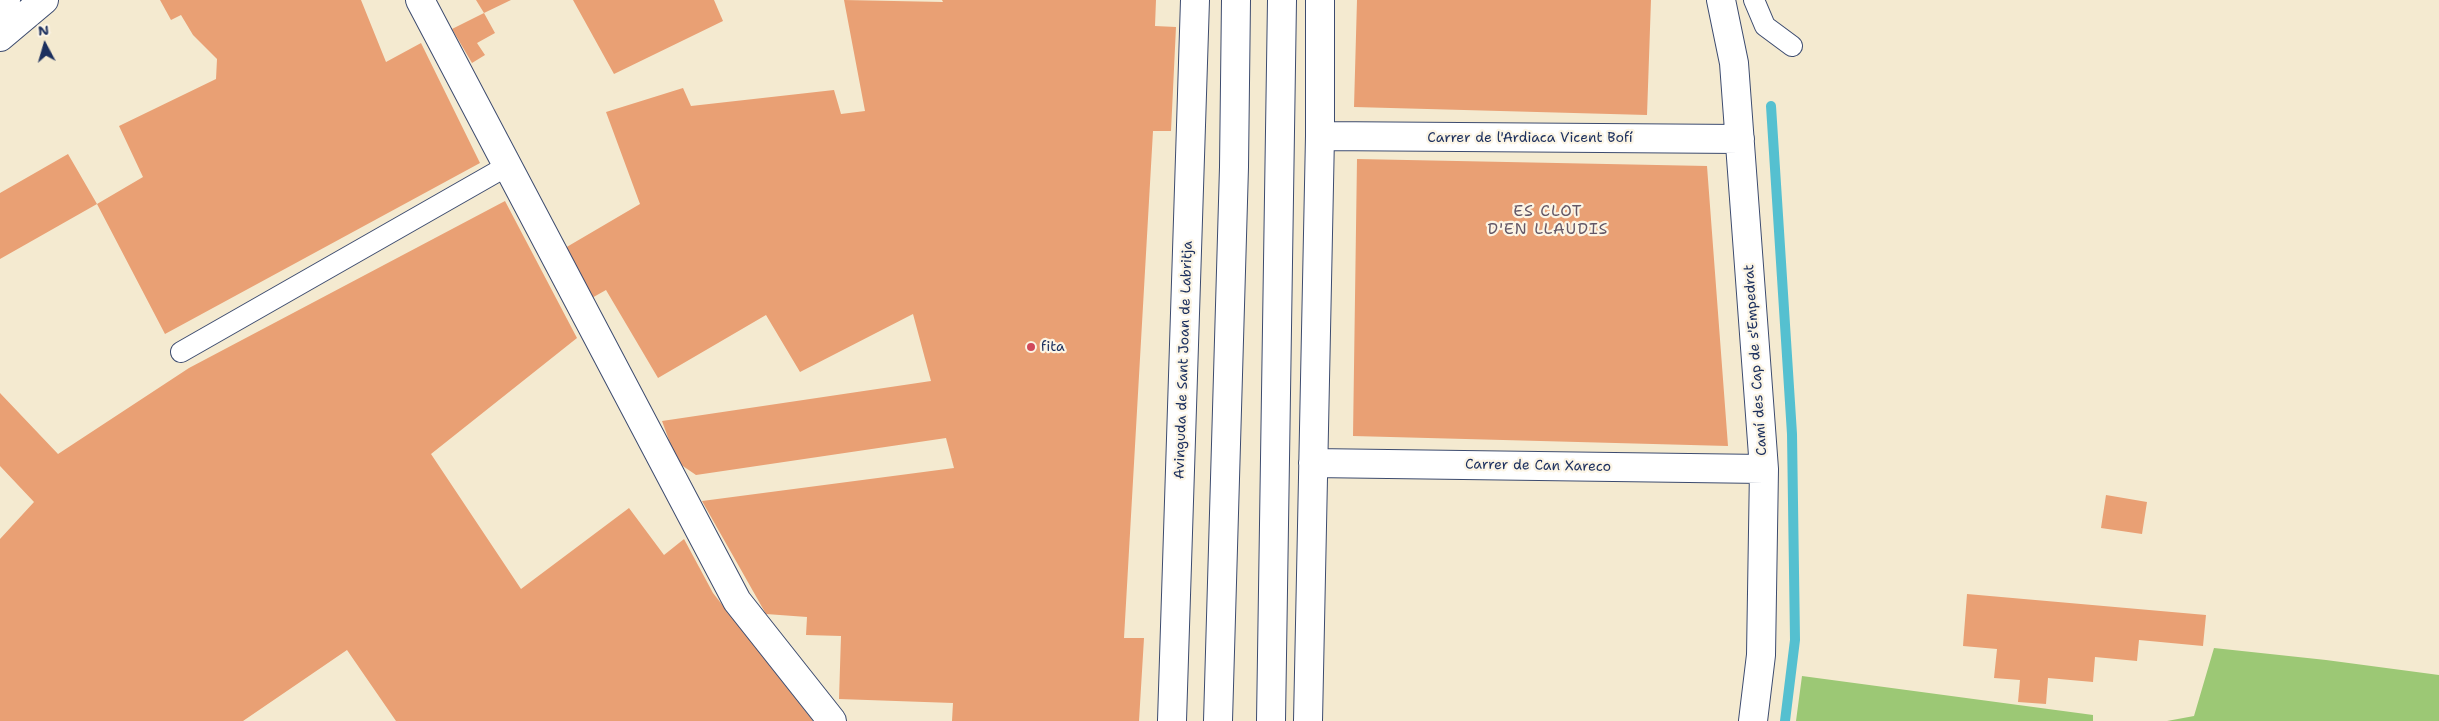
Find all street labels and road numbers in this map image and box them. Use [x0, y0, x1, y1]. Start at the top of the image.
street label: Carrer de l'Ardiaca Vicent Bofí [1427, 130, 1633, 146]
street label: Avinguda de Sant Joan de Labritja [1171, 241, 1197, 479]
street label: Camí des Cap de s'Empedrat [1741, 264, 1771, 456]
street label: Carrer de Can Xareco [1465, 456, 1611, 476]

